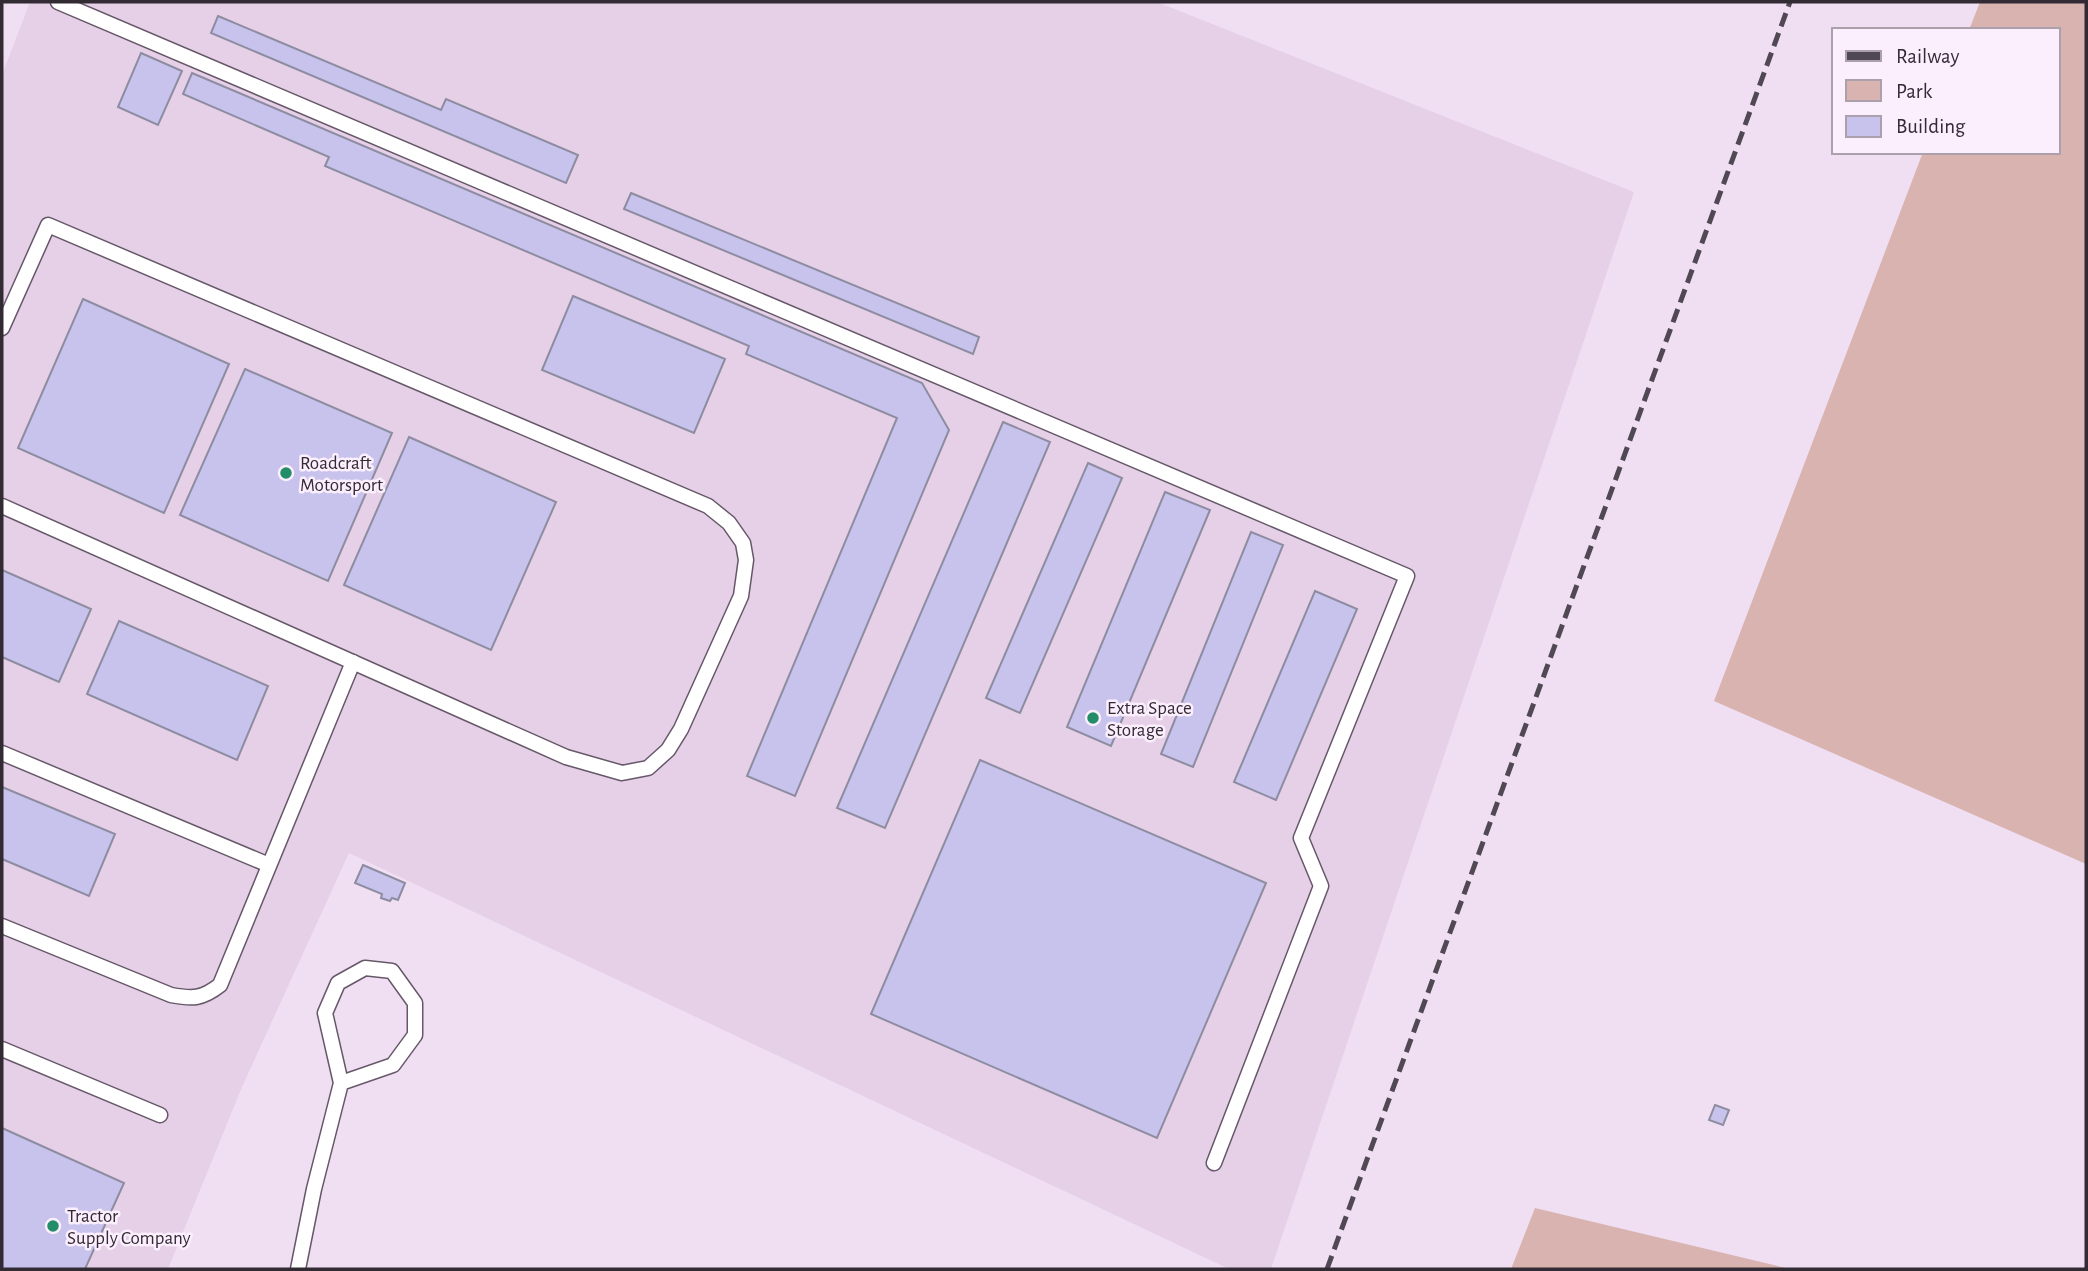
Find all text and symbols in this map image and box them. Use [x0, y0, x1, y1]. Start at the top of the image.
legend [1832, 28, 2060, 154]
text: Railway [1896, 46, 1959, 67]
text: Park [1896, 81, 1933, 102]
text: Building [1896, 116, 1966, 137]
place label: Roadcraft Motorsport [300, 454, 383, 495]
marker: Roadcraft Motorsport [278, 465, 294, 481]
place label: Extra Space Storage [1107, 699, 1192, 740]
marker: Extra Space Storage [1085, 710, 1101, 726]
place label: Tractor Supply Company [67, 1207, 191, 1248]
marker: Tractor Supply Company [45, 1218, 61, 1234]

